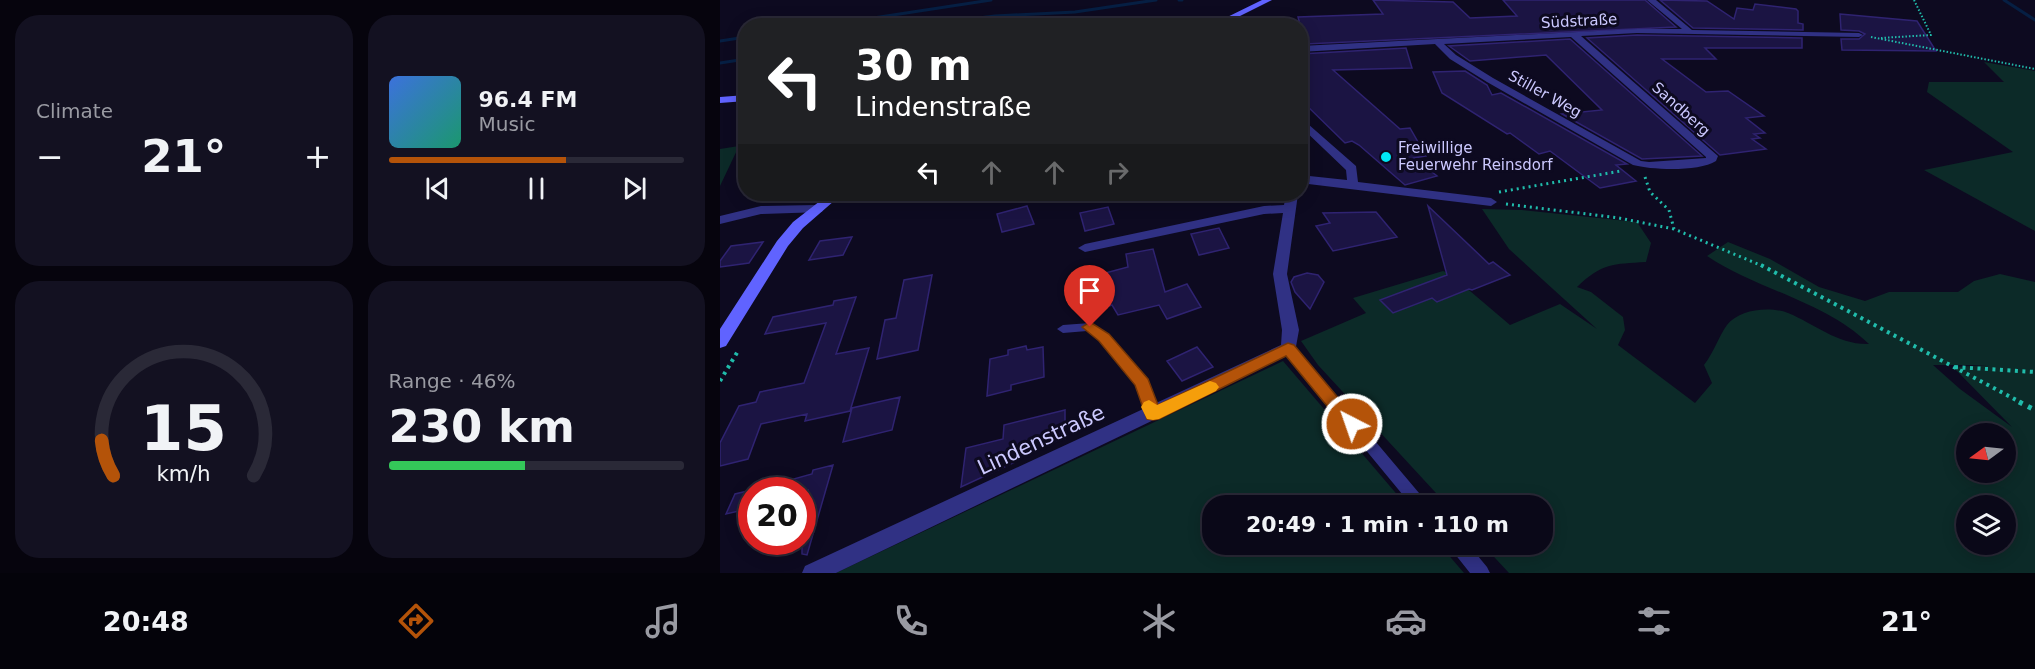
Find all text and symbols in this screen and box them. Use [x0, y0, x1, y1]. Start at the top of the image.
street label: Südstraße [1540, 10, 1618, 32]
text: 30 m [855, 41, 972, 90]
icon: left [756, 42, 834, 120]
street label: Stiller Weg [1505, 67, 1585, 121]
street label: Sandberg [1648, 78, 1714, 140]
text: 96.4 FM [479, 87, 577, 112]
text: Lindenstraße [855, 91, 1031, 122]
text: Climate [36, 99, 113, 123]
text: Music [479, 112, 535, 136]
text: 21° [141, 130, 226, 183]
text: − [36, 137, 64, 176]
text: + [304, 137, 332, 176]
place label: Freiwillige Feuerwehr Reinsdorf [1398, 139, 1553, 174]
marker: Freiwillige Feuerwehr Reinsdorf [1379, 150, 1393, 164]
icon: left [912, 156, 945, 189]
icon: ahead [975, 156, 1008, 189]
icon: ahead [1038, 156, 1071, 189]
icon: right [1101, 156, 1134, 189]
icon: previous [421, 172, 454, 205]
icon: pause [520, 172, 553, 205]
icon: next [618, 172, 651, 205]
pin [1064, 265, 1115, 327]
icon: arrive [1073, 274, 1106, 307]
text: Range · 46% [389, 369, 515, 393]
text: 15 [140, 392, 227, 465]
position arrow [1320, 392, 1384, 456]
text: 230 km [389, 400, 575, 453]
street label: Lindenstraße [974, 400, 1108, 480]
north arrow [1956, 423, 2016, 483]
map controls [1956, 423, 2016, 555]
text: km/h [157, 462, 211, 487]
speed limit sign: 20 [738, 477, 816, 555]
button: layers [1956, 495, 2016, 555]
text: 20:49 · 1 min · 110 m [1246, 512, 1509, 537]
icon: directions [395, 600, 437, 642]
icon: music [642, 600, 684, 642]
icon: phone [890, 600, 932, 642]
icon: climate [1138, 600, 1180, 642]
icon: car [1385, 600, 1427, 642]
icon: filters [1633, 600, 1675, 642]
text: 20:48 [103, 606, 189, 637]
text: 21° [1881, 606, 1932, 637]

